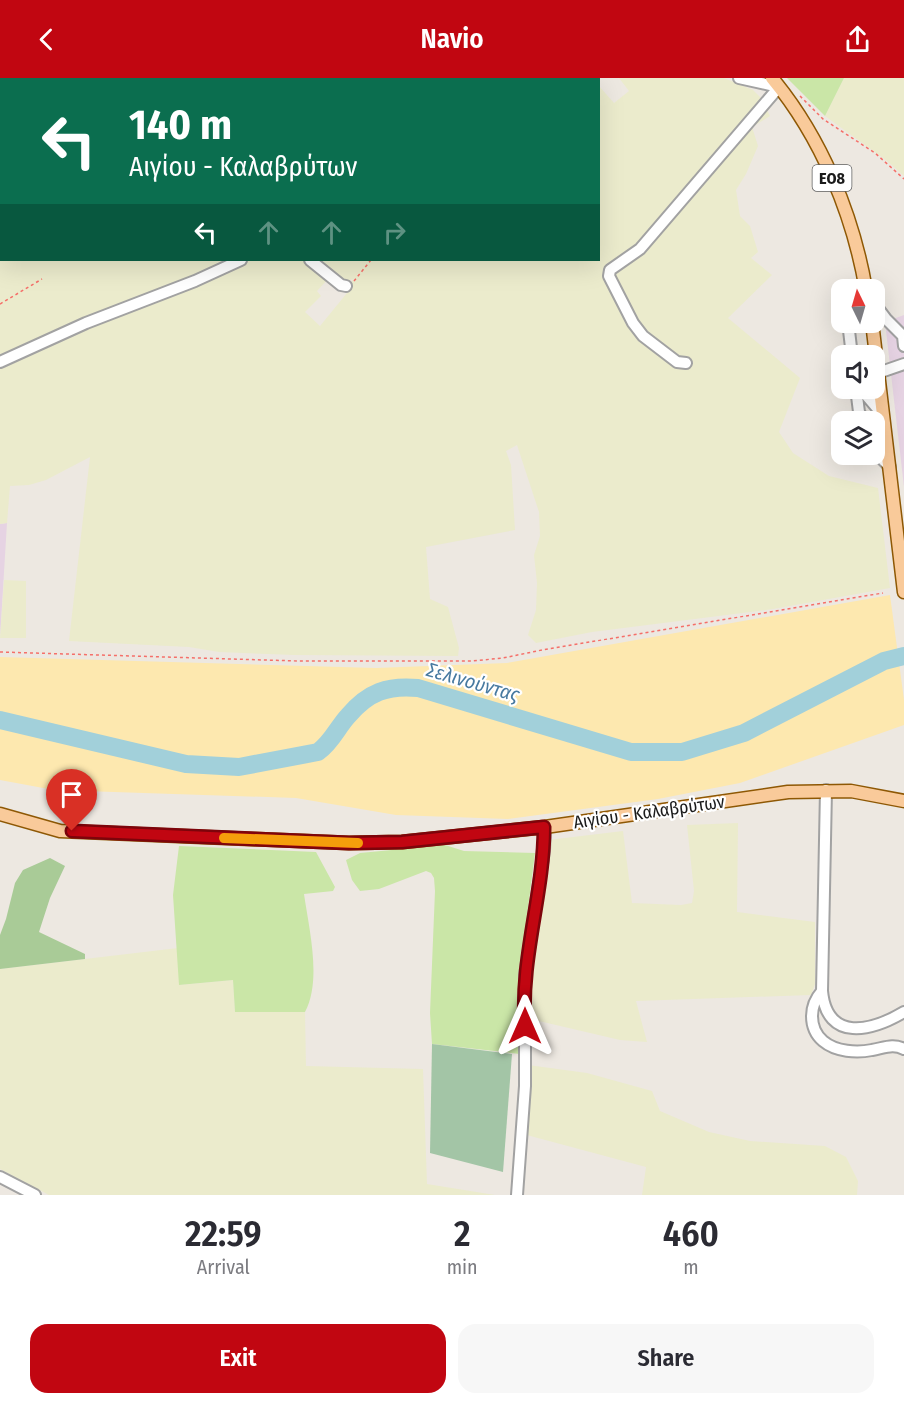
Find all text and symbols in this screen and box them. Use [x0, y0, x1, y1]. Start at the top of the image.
icon: back [30, 23, 63, 56]
text: Navio [420, 23, 484, 55]
icon: share [841, 23, 874, 56]
text: 140 m [129, 100, 232, 150]
icon: left [30, 102, 108, 180]
text: Αιγίου - Καλαβρύτων [129, 151, 357, 183]
road number: ΕΟ8 [812, 165, 852, 191]
icon: left [189, 216, 222, 249]
icon: ahead [252, 216, 285, 249]
icon: ahead [315, 216, 348, 249]
icon: right [378, 216, 411, 249]
north arrow [831, 279, 885, 333]
map controls [831, 279, 885, 465]
button: sound [831, 345, 885, 399]
button: layers [831, 411, 885, 465]
water label: Σελινούντας [424, 657, 523, 707]
pin [46, 769, 97, 831]
icon: arrive [55, 778, 88, 811]
street label: Αιγίου - Καλαβρύτων [572, 790, 726, 833]
position arrow [493, 994, 557, 1058]
text: 22:59 [185, 1212, 262, 1256]
text: 2 [454, 1212, 470, 1256]
text: 460 [663, 1212, 719, 1256]
text: Arrival [197, 1255, 250, 1279]
text: min [447, 1255, 478, 1279]
text: m [683, 1255, 699, 1279]
button: Exit [30, 1324, 446, 1393]
button: Share [458, 1324, 874, 1393]

